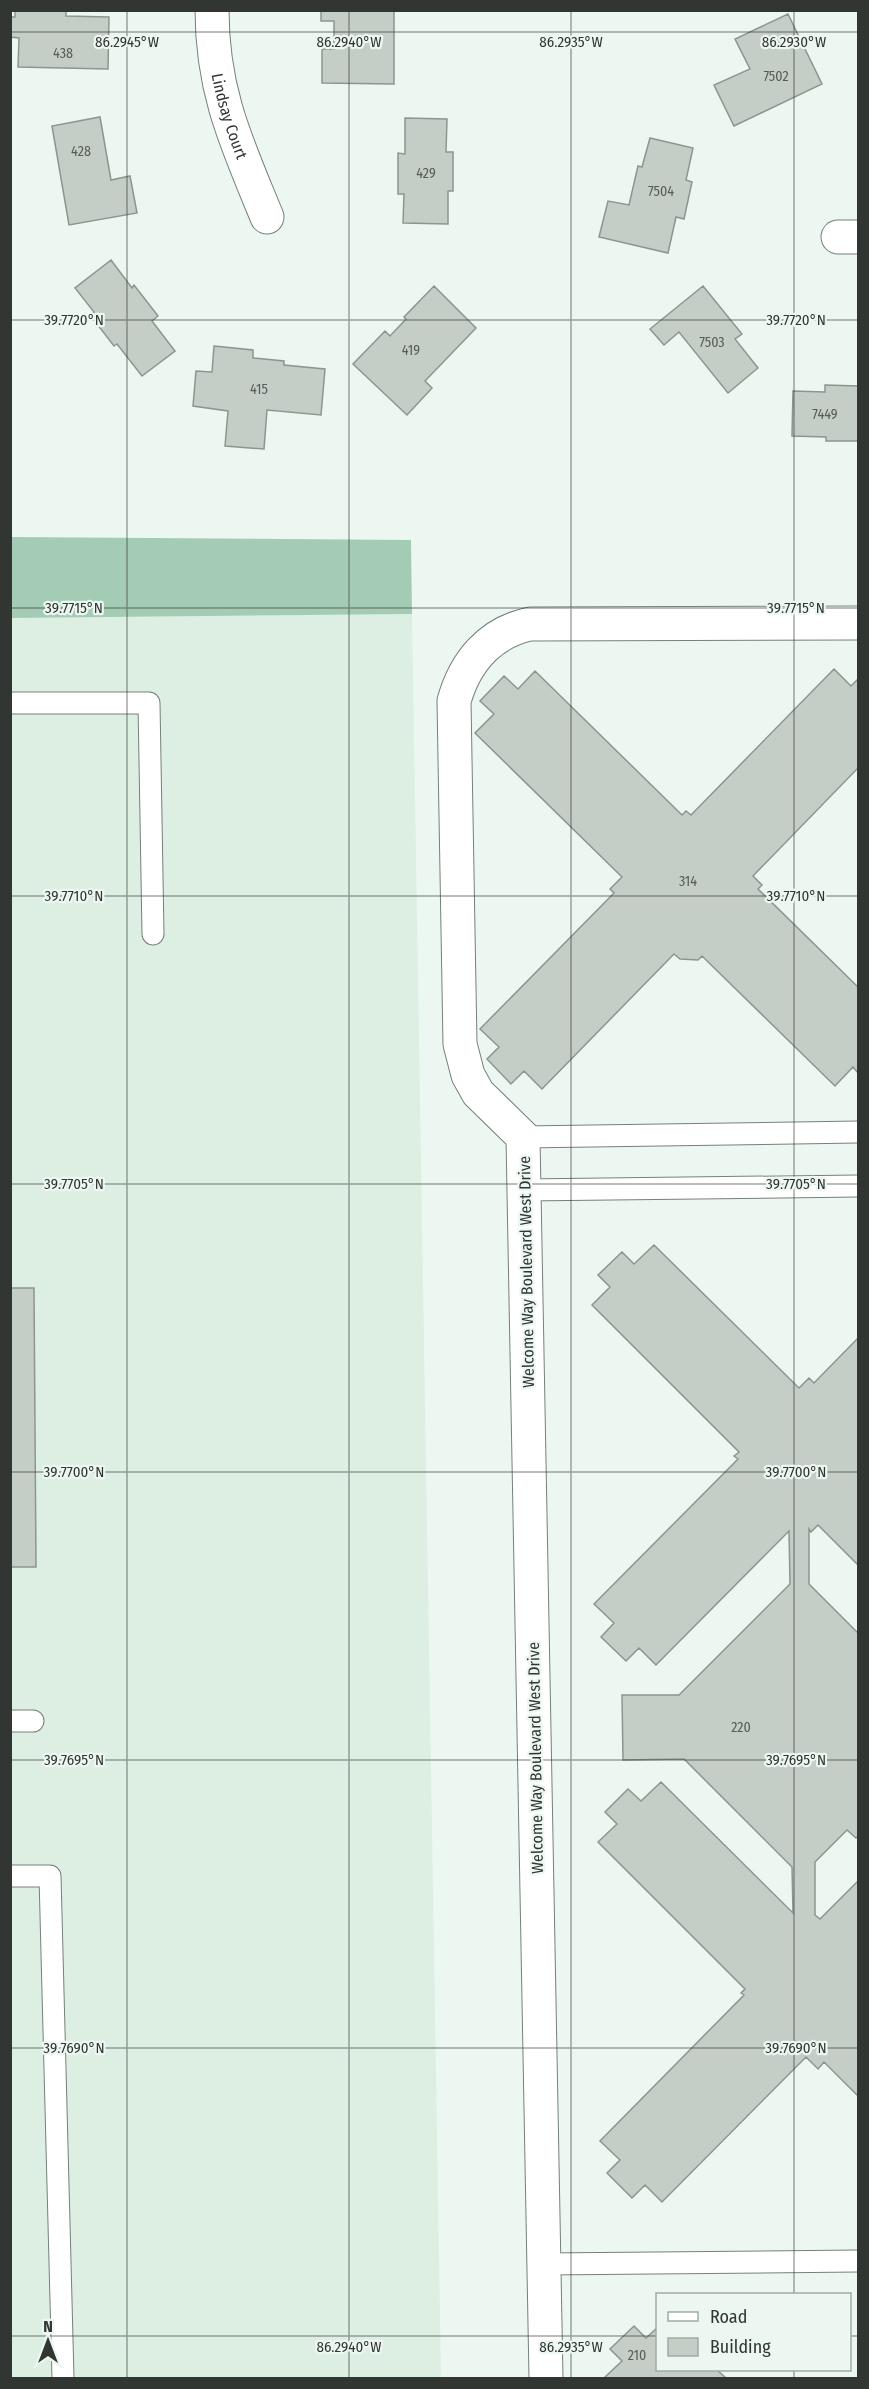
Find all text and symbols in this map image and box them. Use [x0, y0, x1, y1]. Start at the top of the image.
text: 86.2945°W [95, 33, 159, 51]
text: 86.2940°W [316, 33, 382, 51]
text: 86.2935°W [539, 33, 603, 51]
text: 86.2930°W [762, 33, 826, 51]
house number: 438 [53, 45, 73, 62]
house number: 7502 [763, 68, 789, 85]
street label: Lindsay Court [208, 72, 252, 162]
house number: 428 [71, 143, 91, 160]
house number: 429 [416, 165, 436, 182]
house number: 7504 [648, 183, 674, 200]
text: 39.7720°N [44, 311, 104, 329]
text: 39.7720°N [766, 311, 826, 329]
house number: 7503 [699, 334, 725, 351]
house number: 419 [402, 342, 420, 359]
house number: 415 [250, 381, 268, 398]
house number: 7449 [812, 406, 838, 423]
text: 39.7715°N [45, 599, 103, 617]
text: 39.7715°N [767, 599, 825, 617]
house number: 314 [679, 873, 697, 890]
text: 39.7710°N [45, 887, 103, 905]
text: 39.7710°N [767, 887, 825, 905]
street label: Welcome Way Boulevard West Drive [515, 1156, 538, 1388]
text: 39.7705°N [44, 1175, 104, 1193]
text: 39.7705°N [766, 1175, 826, 1193]
text: 39.7700°N [44, 1463, 104, 1481]
text: 39.7700°N [766, 1463, 826, 1481]
street label: Welcome Way Boulevard West Drive [524, 1642, 547, 1874]
house number: 220 [731, 1719, 751, 1736]
text: 39.7695°N [44, 1751, 104, 1769]
text: 39.7695°N [766, 1751, 826, 1769]
text: 39.7690°N [43, 2039, 105, 2057]
text: 39.7690°N [765, 2039, 827, 2057]
legend [656, 2293, 851, 2371]
text: Road [710, 2306, 747, 2328]
north arrow [18, 2311, 78, 2371]
text: N [43, 2317, 53, 2336]
text: Building [710, 2336, 771, 2358]
text: 86.2940°W [316, 2338, 382, 2356]
text: 86.2935°W [539, 2338, 603, 2356]
house number: 210 [628, 2347, 646, 2364]

